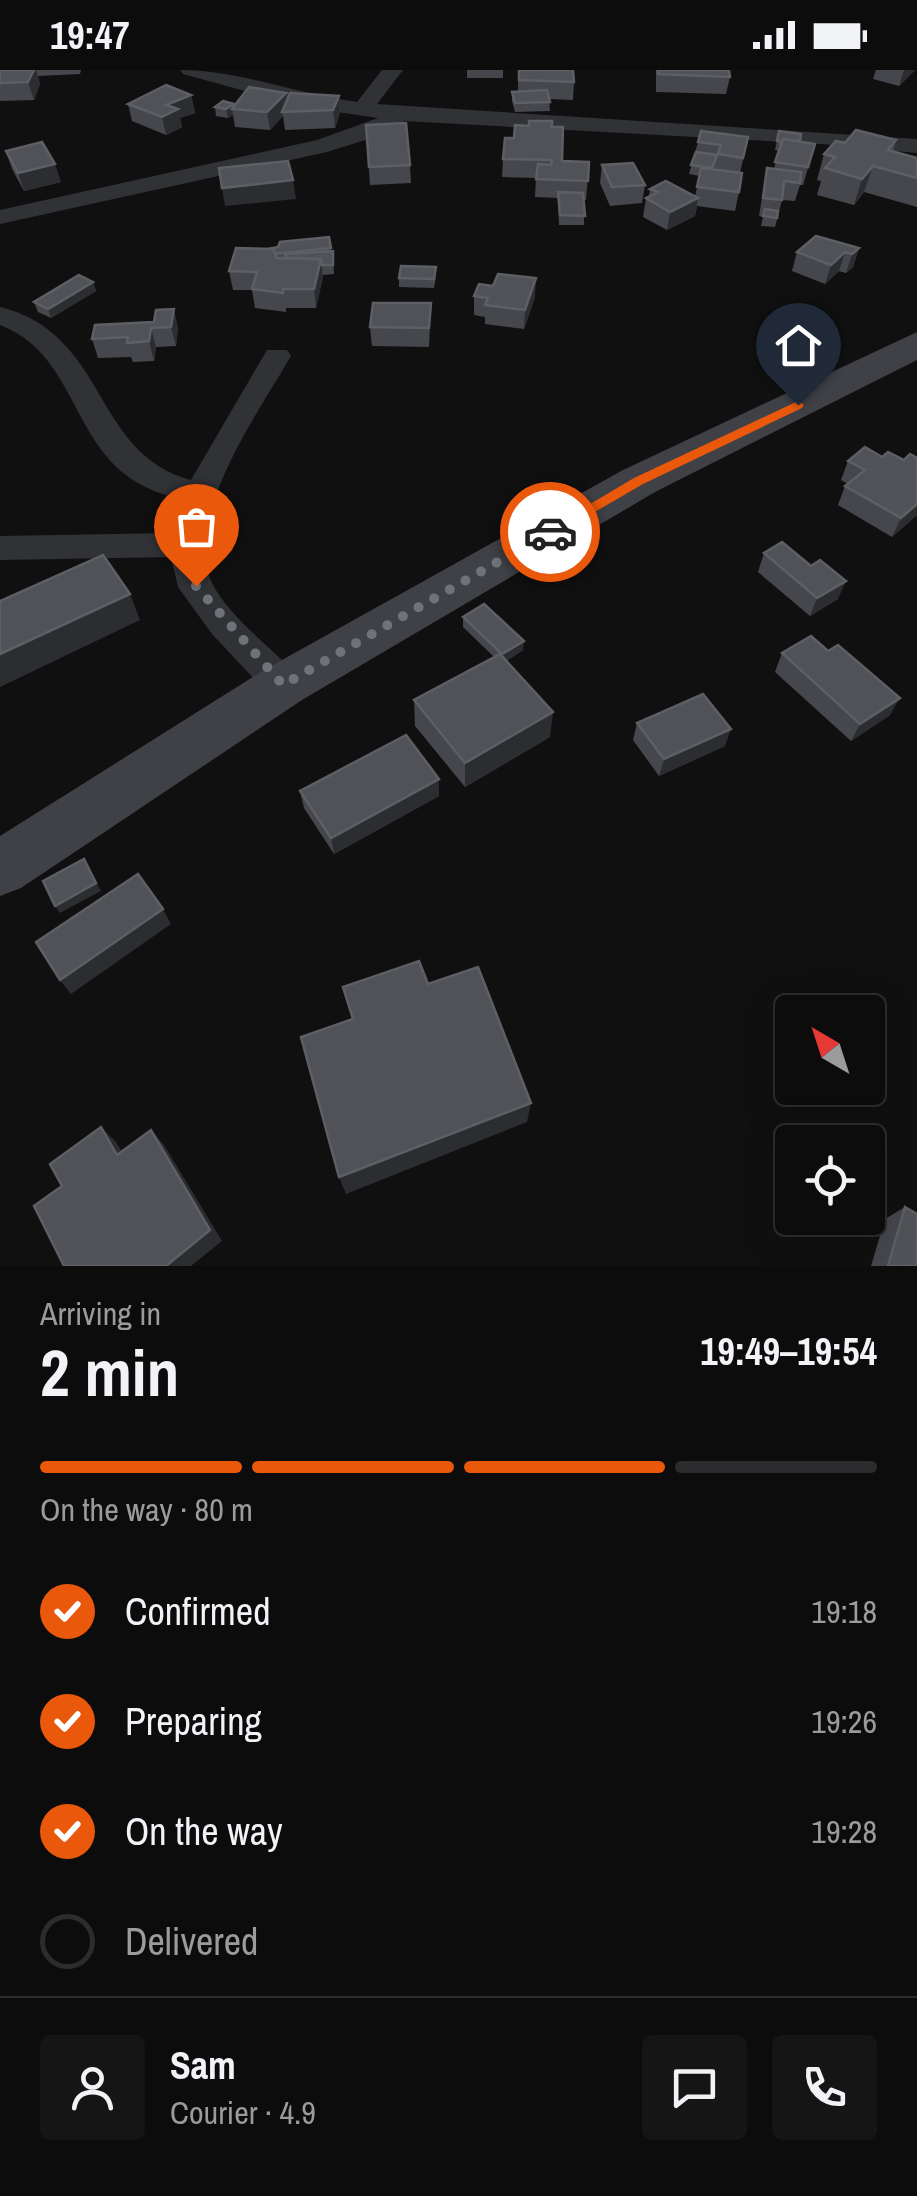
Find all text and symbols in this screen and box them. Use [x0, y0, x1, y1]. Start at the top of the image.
text: 19:47 [50, 10, 130, 61]
pin [756, 303, 841, 406]
icon: home [771, 318, 826, 373]
courier [500, 482, 600, 582]
pin [154, 484, 239, 587]
icon: bag [169, 499, 224, 554]
icon: car [523, 505, 578, 560]
north arrow [775, 995, 885, 1105]
map controls [775, 995, 885, 1235]
button: locate [775, 1125, 885, 1235]
text: Arriving in [40, 1292, 161, 1335]
text: 19:49–19:54 [700, 1326, 877, 1377]
text: 2 min [40, 1329, 179, 1416]
text: On the way · 80 m [40, 1488, 253, 1531]
icon: check [40, 1584, 95, 1639]
text: Confirmed [125, 1586, 270, 1637]
text: 19:18 [811, 1590, 877, 1633]
icon: check [40, 1694, 95, 1749]
text: Preparing [125, 1696, 262, 1747]
text: 19:26 [811, 1700, 877, 1743]
icon: check [40, 1804, 95, 1859]
text: On the way [125, 1806, 283, 1857]
text: 19:28 [811, 1810, 877, 1853]
text: Delivered [125, 1916, 258, 1967]
button: person [40, 2035, 145, 2140]
button: chat [642, 2035, 747, 2140]
button: phone [772, 2035, 877, 2140]
text: Sam [170, 2040, 236, 2091]
text: Courier · 4.9 [170, 2091, 316, 2134]

